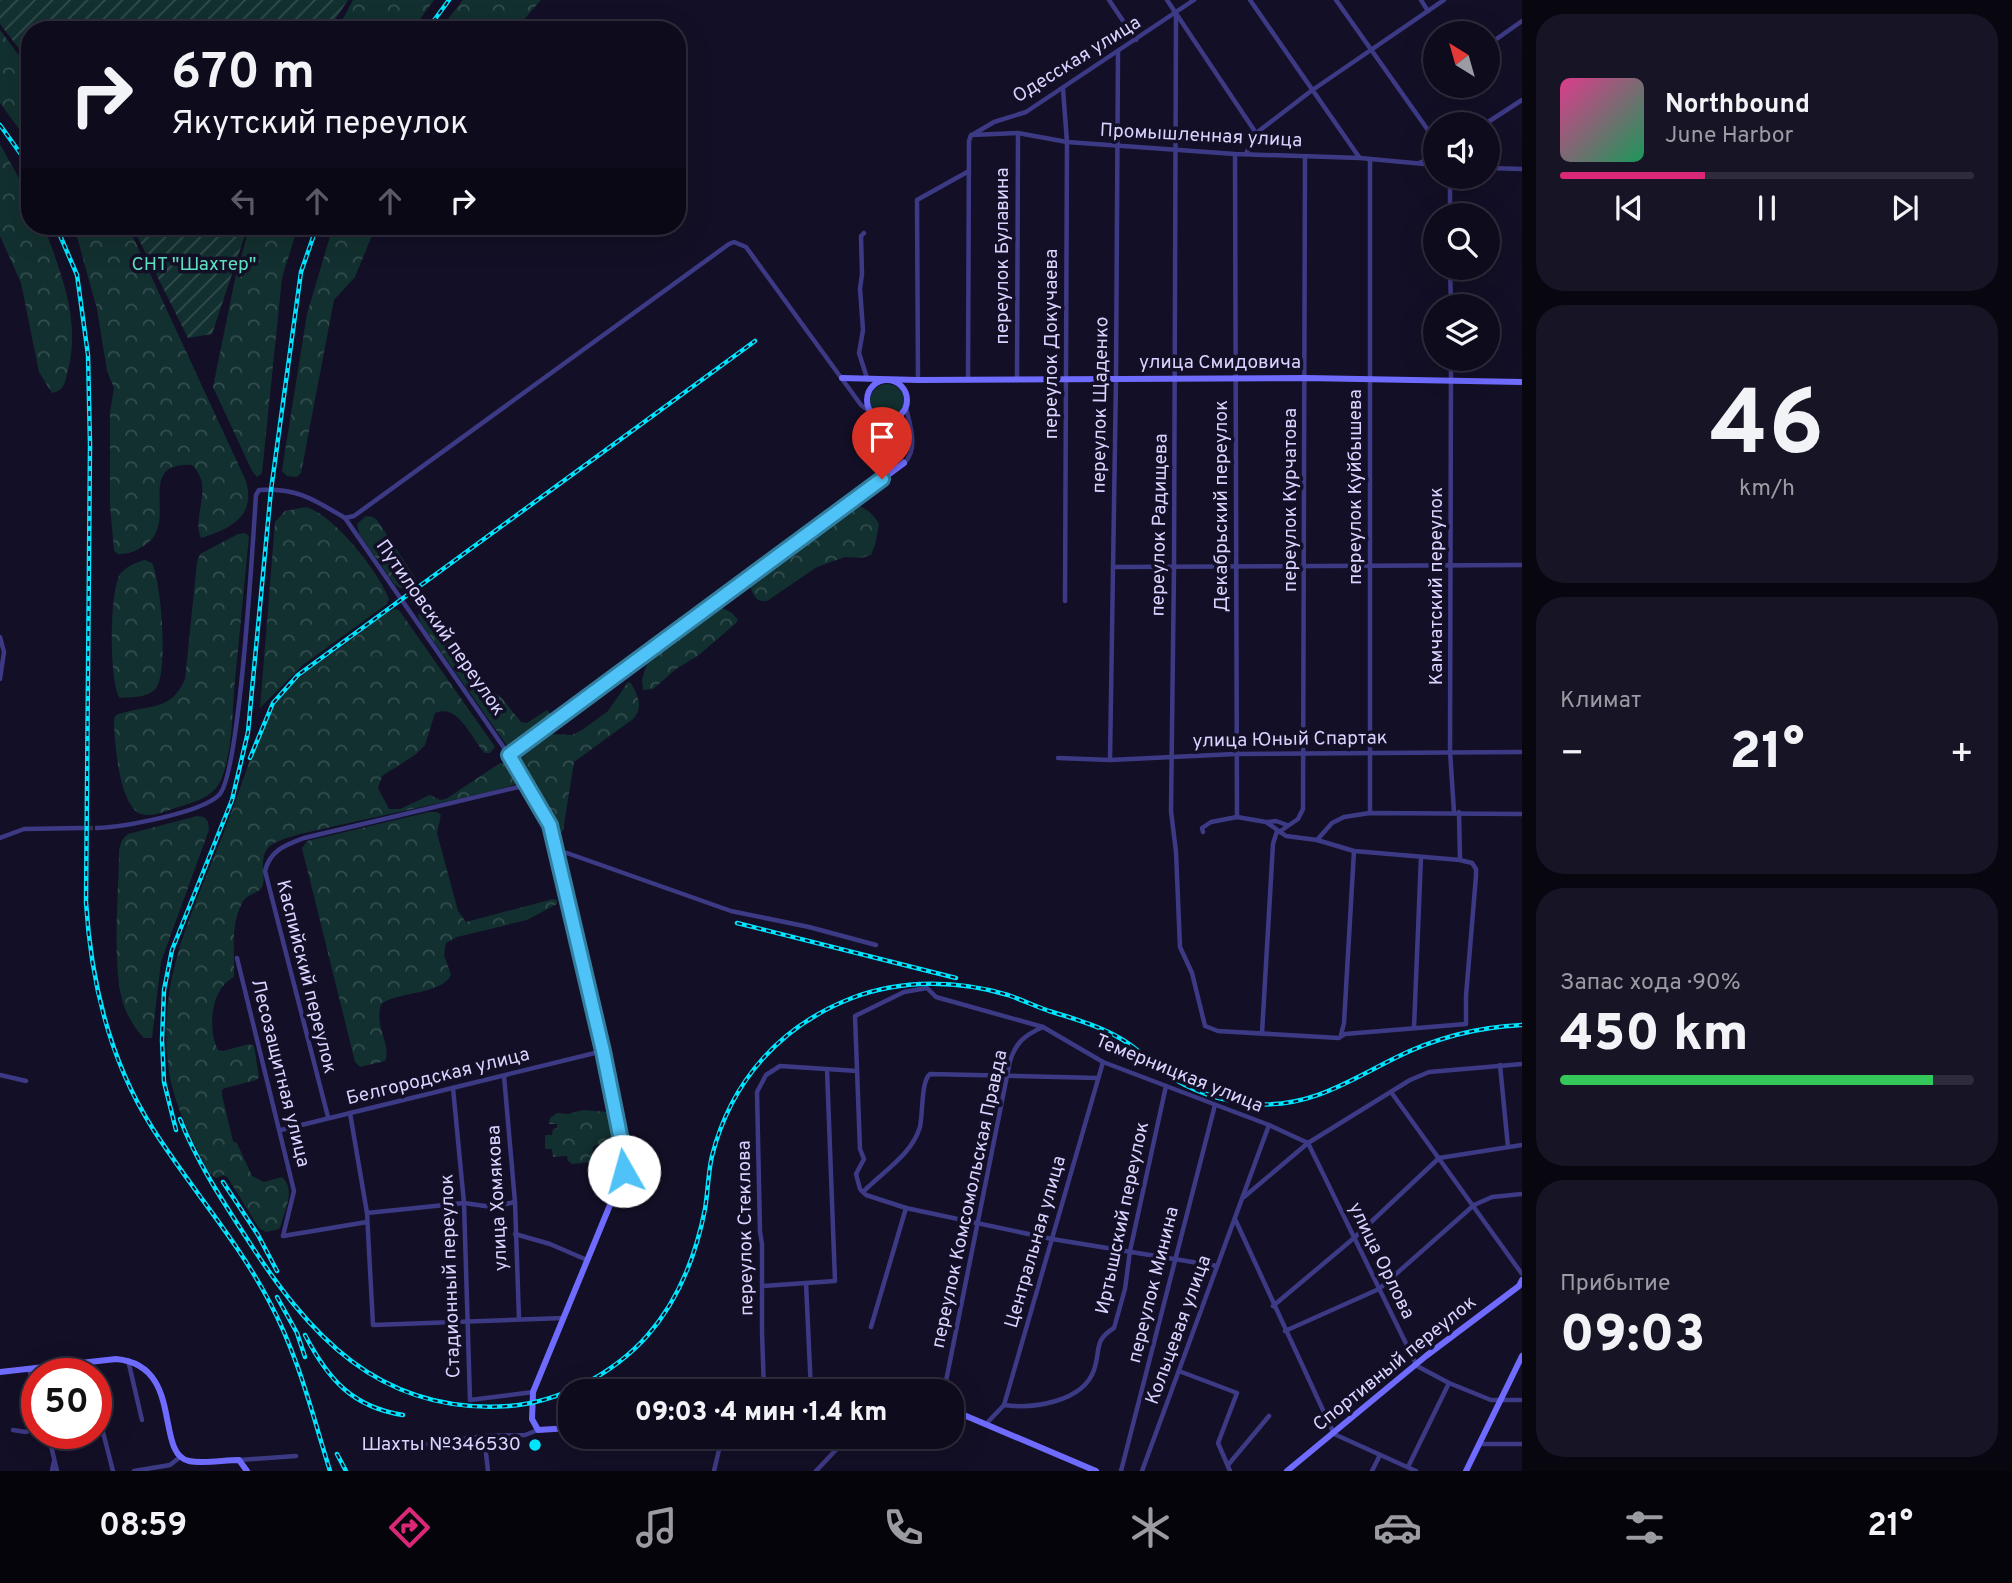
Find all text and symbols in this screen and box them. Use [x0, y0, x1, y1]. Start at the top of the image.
street label: Одесская улица [1008, 11, 1146, 109]
north arrow [1423, 21, 1500, 98]
map controls [1423, 21, 1500, 371]
text: 670 m [171, 44, 315, 106]
icon: right [56, 49, 147, 140]
text: Northbound [1665, 89, 1810, 122]
text: Якутский переулок [171, 105, 469, 145]
button: sound [1423, 112, 1500, 189]
street label: Промышленная улица [1099, 119, 1303, 153]
text: June Harbor [1665, 122, 1793, 151]
street label: переулок Булавина [991, 168, 1015, 344]
icon: left [225, 182, 263, 220]
icon: ahead [298, 182, 336, 220]
icon: ahead [371, 182, 409, 220]
icon: right [444, 182, 482, 220]
icon: previous [1610, 189, 1648, 227]
icon: pause [1748, 189, 1786, 227]
icon: next [1886, 189, 1924, 227]
button: search [1423, 203, 1500, 280]
street label: переулок Докучаева [1040, 249, 1064, 439]
park label: СНТ "Шахтер" [132, 253, 256, 277]
button: layers [1423, 294, 1500, 371]
street label: переулок Щаденко [1087, 316, 1115, 494]
street label: улица Смидовича [1139, 351, 1301, 375]
text: 46 [1710, 372, 1824, 487]
street label: переулок Куйбышева [1344, 389, 1368, 585]
street label: Декабрьский переулок [1210, 400, 1234, 612]
pin [852, 407, 912, 479]
street label: переулок Курчатова [1279, 408, 1303, 592]
icon: arrive [863, 418, 901, 456]
street label: переулок Радищева [1146, 433, 1174, 617]
text: km/h [1739, 475, 1795, 504]
street label: Камчатский переулок [1425, 487, 1449, 685]
street label: Путиловский переулок [370, 535, 510, 721]
text: Климат [1560, 687, 1641, 716]
text: 21° [1730, 721, 1804, 787]
street label: улица Юный Спартак [1192, 726, 1388, 754]
text: − [1560, 731, 1585, 780]
text: + [1949, 731, 1974, 780]
street label: Каспийский переулок [270, 878, 342, 1076]
text: Запас хода · 90% [1560, 969, 1741, 998]
street label: Лесозащитная улица [245, 976, 315, 1170]
text: 450 km [1560, 1003, 1749, 1069]
street label: Темерницкая улица [1092, 1029, 1266, 1119]
street label: Белгородская улица [344, 1043, 532, 1111]
street label: переулок Комсомольская Правда [927, 1048, 1013, 1350]
street label: Иртышский переулок [1091, 1119, 1155, 1316]
street label: улица Хомякова [482, 1124, 514, 1272]
position arrow [587, 1134, 661, 1208]
street label: переулок Стеклова [732, 1140, 760, 1316]
street label: Центральная улица [1000, 1153, 1072, 1331]
street label: Стадионный переулок [435, 1173, 467, 1379]
street label: улица Орлова [1342, 1199, 1420, 1323]
street label: переулок Минина [1123, 1204, 1185, 1366]
street label: Кольцевая улица [1141, 1252, 1217, 1408]
text: Прибытие [1560, 1270, 1670, 1299]
street label: Спортивный переулок [1308, 1291, 1482, 1437]
text: 09:03 [1560, 1304, 1705, 1370]
speed limit sign: 50 [21, 1358, 112, 1449]
text: 09:03 · 4 мин · 1.4 km [635, 1397, 887, 1430]
place label: Шахты №346530 [362, 1433, 521, 1457]
marker: Шахты №346530 [527, 1437, 543, 1453]
icon: directions [385, 1503, 434, 1552]
icon: music [632, 1503, 681, 1552]
icon: phone [879, 1503, 928, 1552]
icon: climate [1126, 1503, 1175, 1552]
icon: car [1373, 1503, 1422, 1552]
icon: filters [1620, 1503, 1669, 1552]
text: 08:59 [99, 1507, 187, 1547]
text: 21° [1867, 1507, 1913, 1547]

